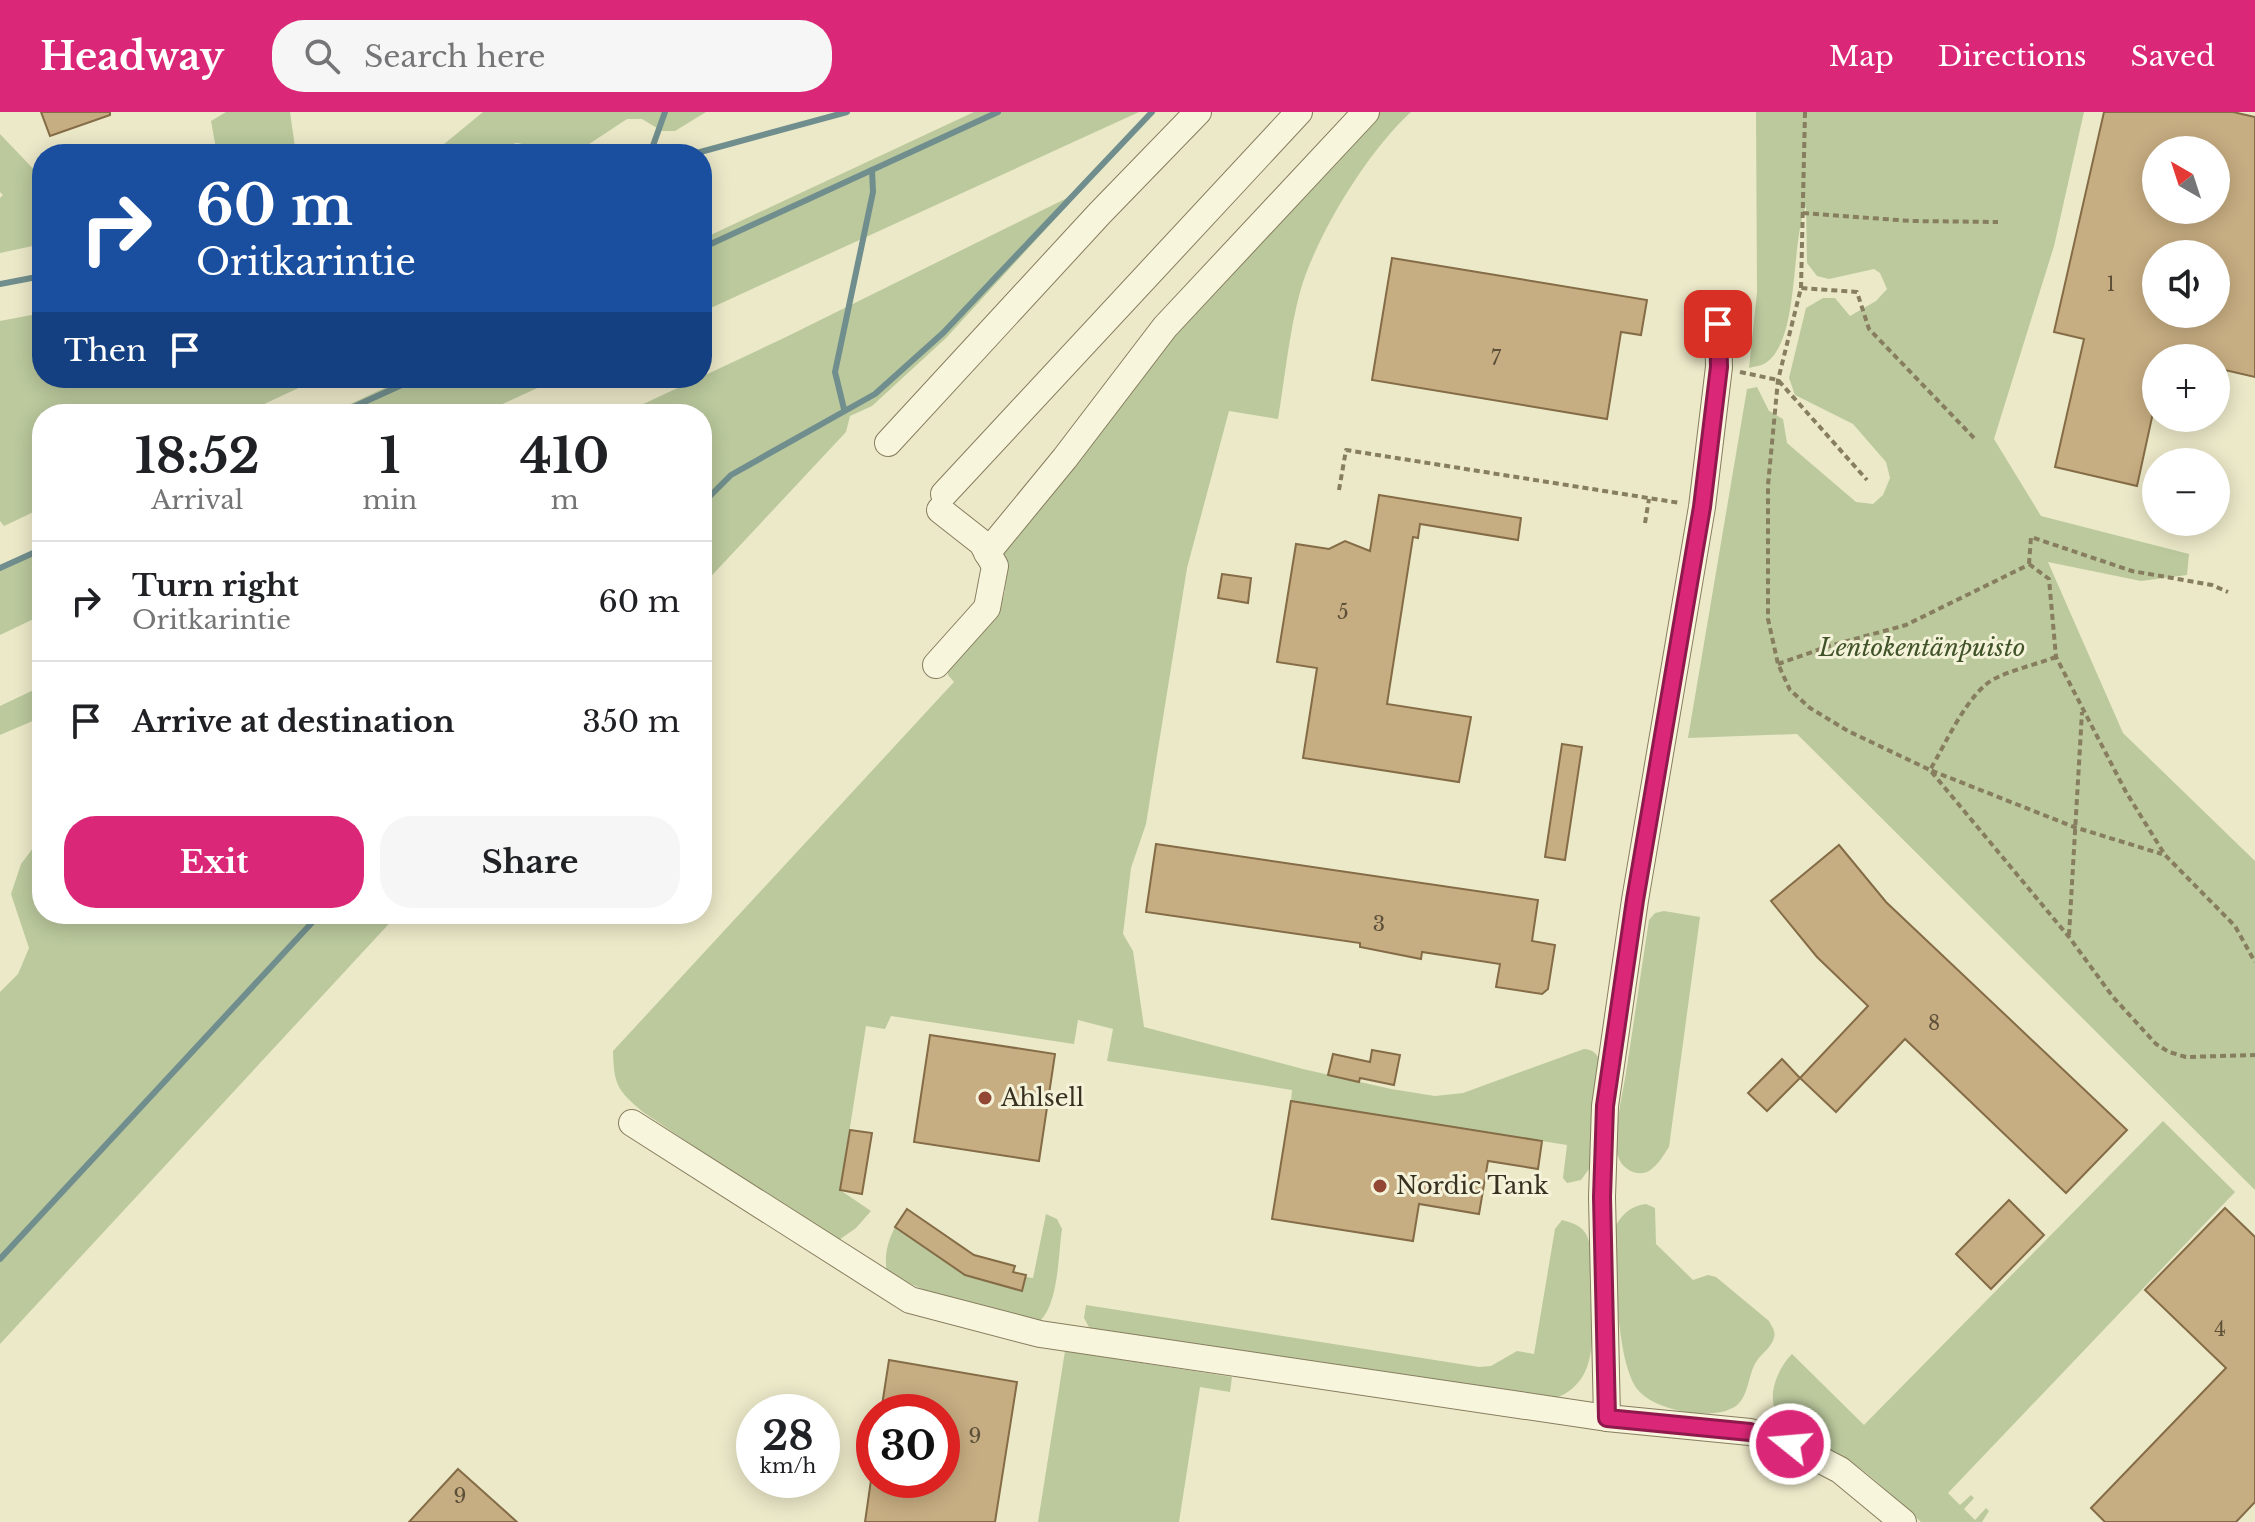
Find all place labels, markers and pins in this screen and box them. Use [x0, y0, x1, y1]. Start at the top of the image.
pin [1684, 290, 1752, 358]
place label: Ahlsell [1000, 1083, 1084, 1112]
marker: Ahlsell [976, 1089, 994, 1107]
place label: Nordic Tank [1396, 1171, 1549, 1200]
marker: Nordic Tank [1371, 1177, 1389, 1195]

